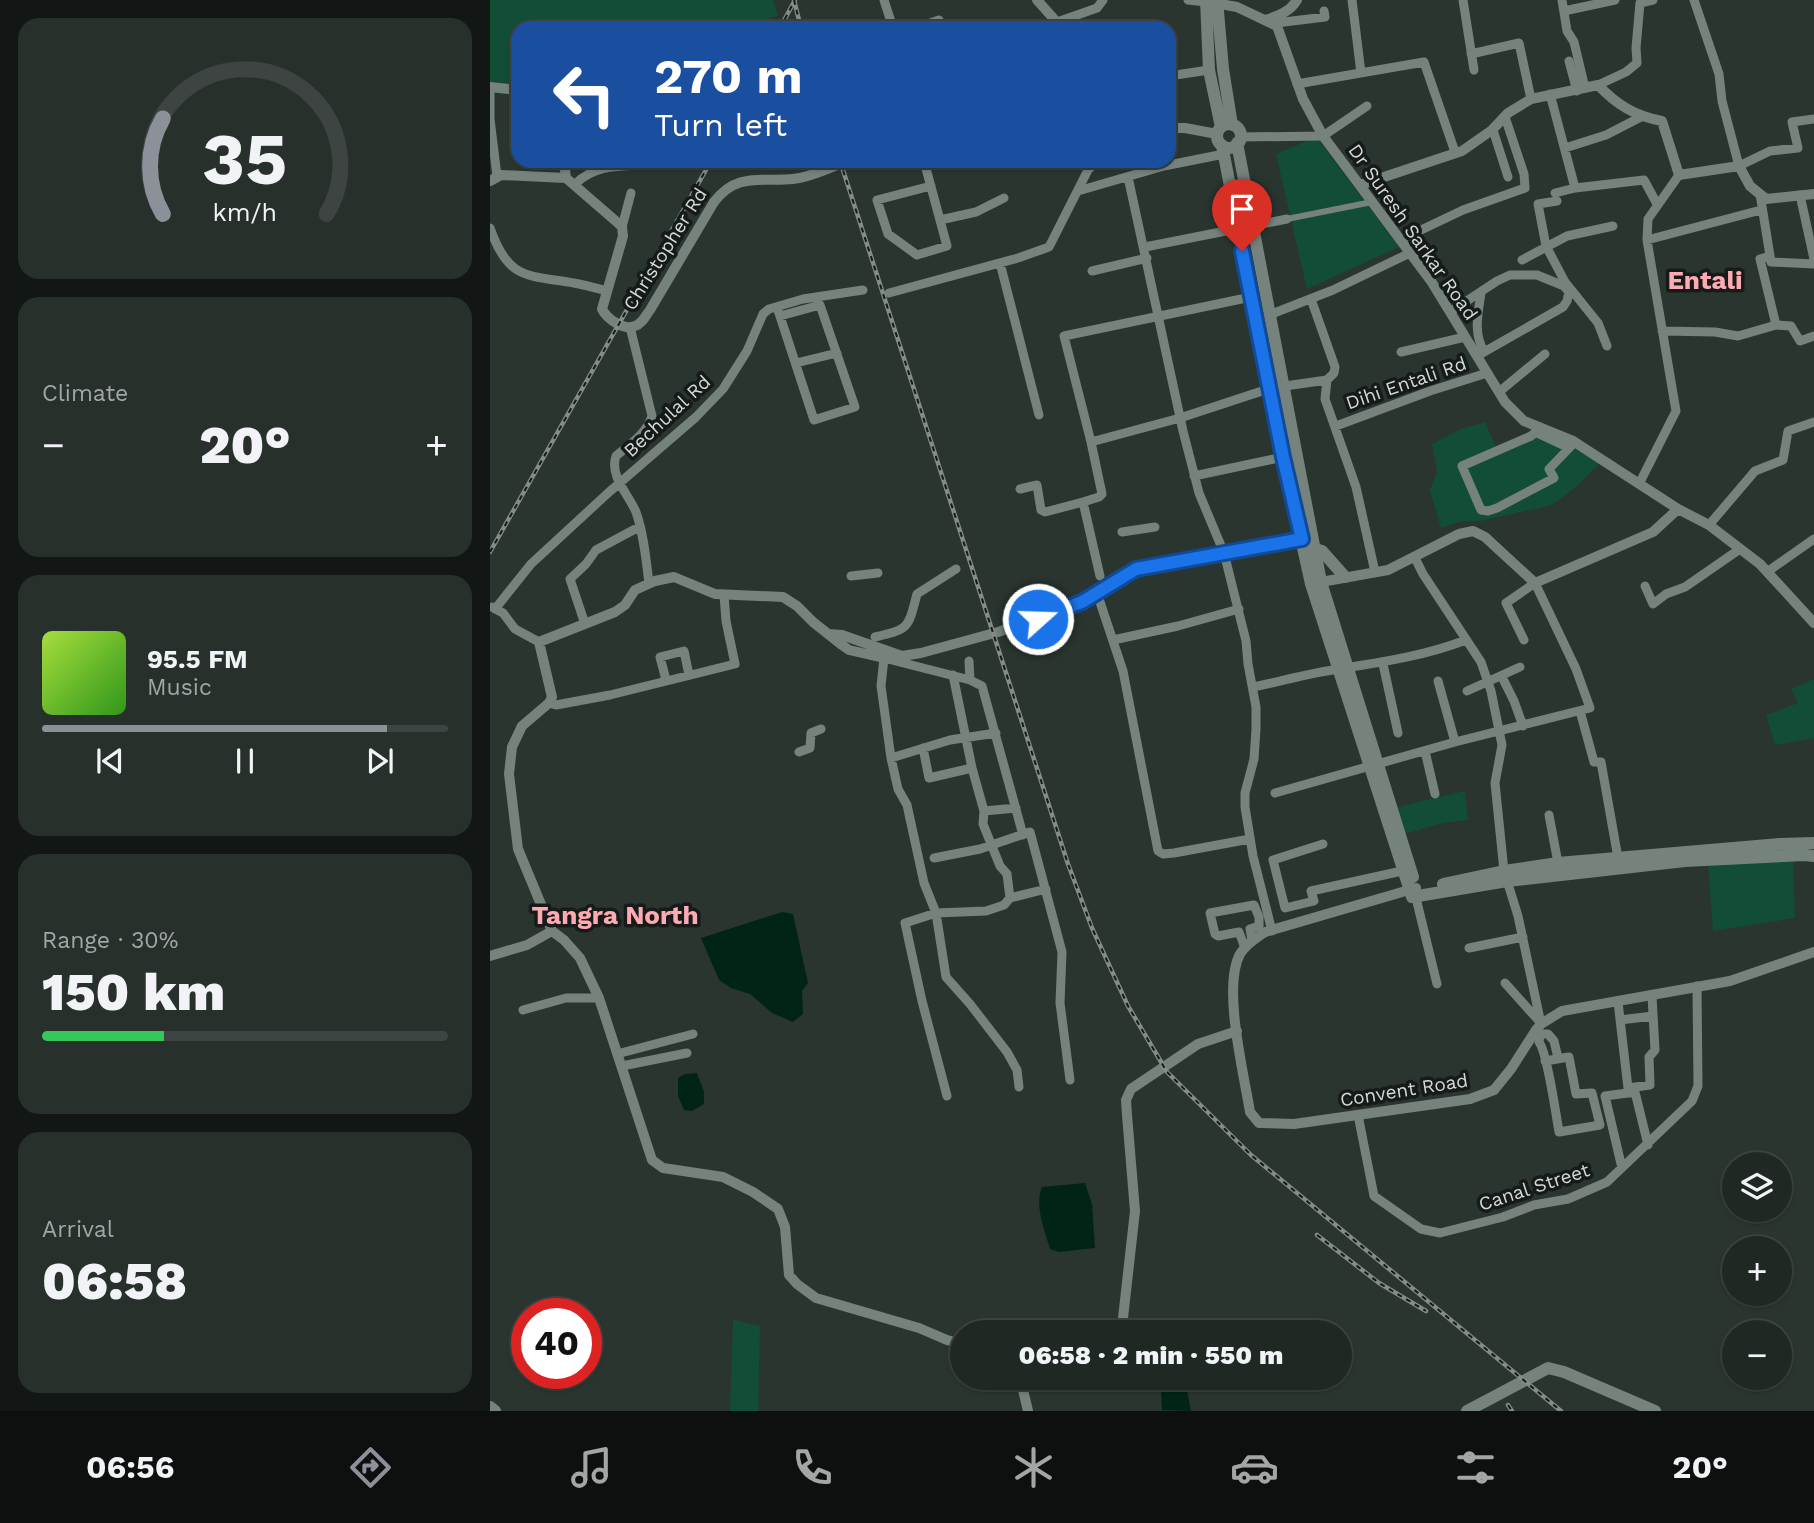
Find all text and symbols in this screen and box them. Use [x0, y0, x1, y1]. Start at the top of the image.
text: 270 m [654, 47, 803, 105]
icon: left [539, 49, 630, 140]
text: Turn left [654, 106, 787, 144]
text: 35 [202, 117, 288, 203]
street label: Dr Suresh Sarkar Road [1343, 139, 1483, 325]
pin [1212, 179, 1272, 251]
street label: Christopher Rd [618, 184, 712, 314]
icon: arrive [1223, 190, 1261, 228]
text: km/h [213, 198, 277, 227]
district label: Entali [1667, 265, 1743, 295]
street label: Dihi Entali Rd [1343, 352, 1469, 414]
street label: Bechulal Rd [619, 370, 715, 462]
text: Climate [42, 380, 128, 407]
text: 20° [199, 415, 291, 476]
text: − [42, 423, 65, 467]
text: + [425, 423, 448, 467]
position arrow [1001, 582, 1075, 656]
text: 95.5 FM [147, 644, 248, 674]
text: Music [147, 674, 212, 701]
icon: previous [91, 742, 129, 780]
icon: pause [226, 742, 264, 780]
icon: next [361, 742, 399, 780]
district label: Tangra North [531, 900, 699, 930]
text: Range · 30% [42, 927, 178, 954]
text: 150 km [42, 962, 225, 1023]
street label: Convent Road [1338, 1069, 1470, 1111]
map controls [1722, 1152, 1792, 1390]
button: layers [1722, 1152, 1792, 1222]
street label: Canal Street [1476, 1158, 1592, 1216]
text: Arrival [42, 1216, 114, 1243]
button: + [1722, 1236, 1792, 1306]
text: 06:58 [42, 1251, 187, 1312]
speed limit sign: 40 [511, 1298, 602, 1389]
button: − [1722, 1320, 1792, 1390]
text: 06:58 · 2 min · 550 m [1019, 1340, 1283, 1370]
icon: directions [346, 1443, 395, 1492]
icon: music [567, 1443, 616, 1492]
icon: phone [788, 1443, 837, 1492]
icon: climate [1009, 1443, 1058, 1492]
icon: car [1230, 1443, 1279, 1492]
icon: filters [1451, 1443, 1500, 1492]
text: 06:56 [86, 1448, 174, 1486]
text: 20° [1672, 1448, 1728, 1486]

